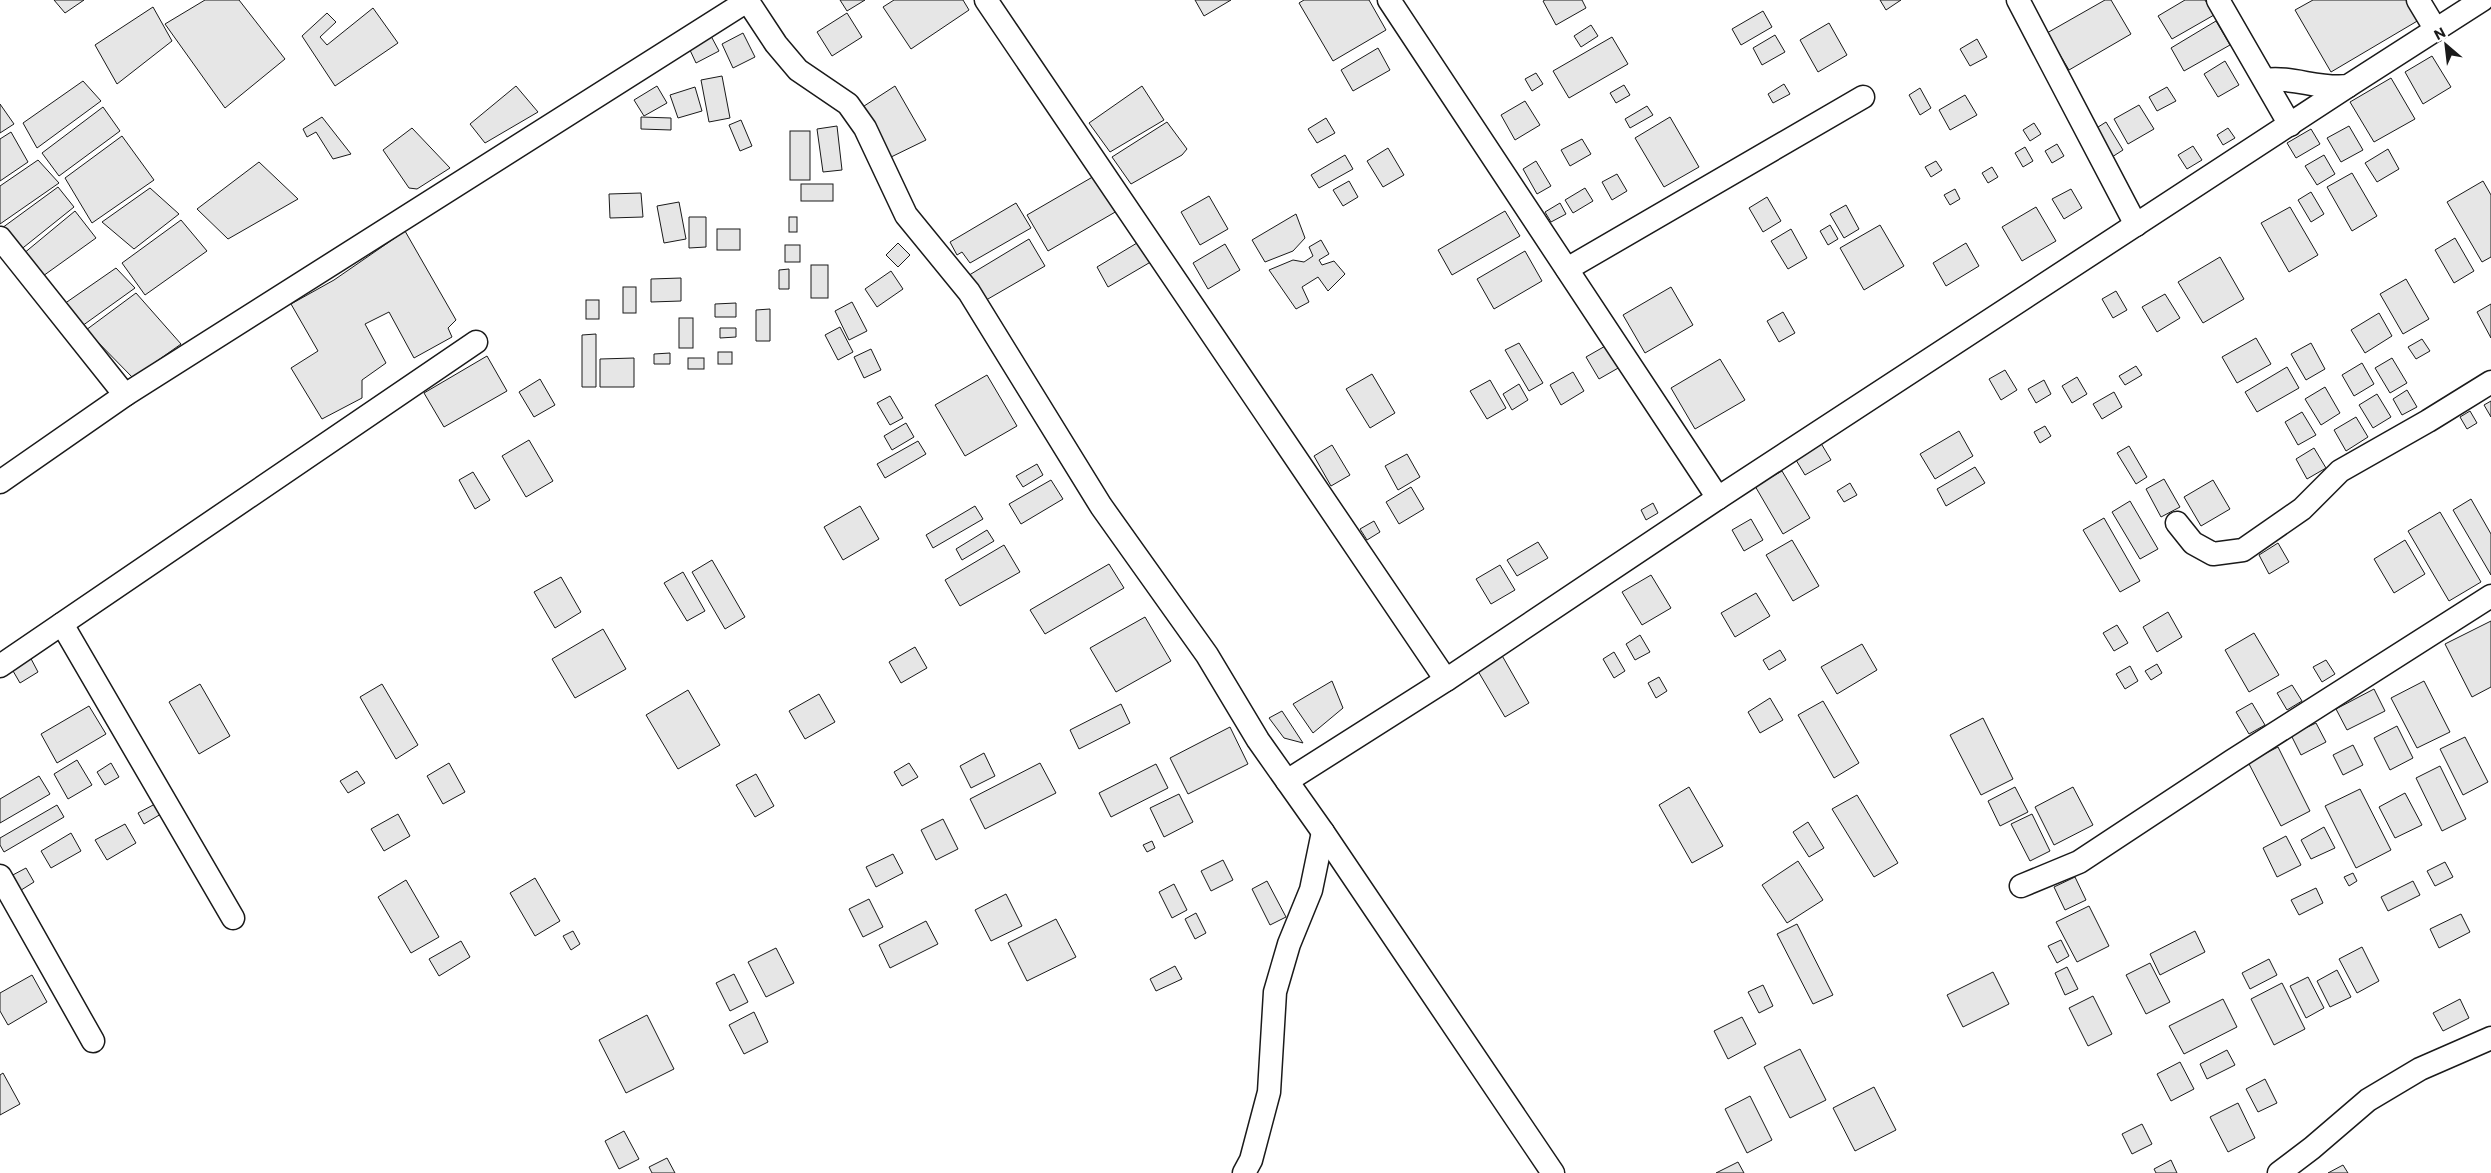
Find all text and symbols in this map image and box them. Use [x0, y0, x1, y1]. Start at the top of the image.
north arrow [2421, 20, 2471, 70]
text: N [2431, 23, 2448, 43]

